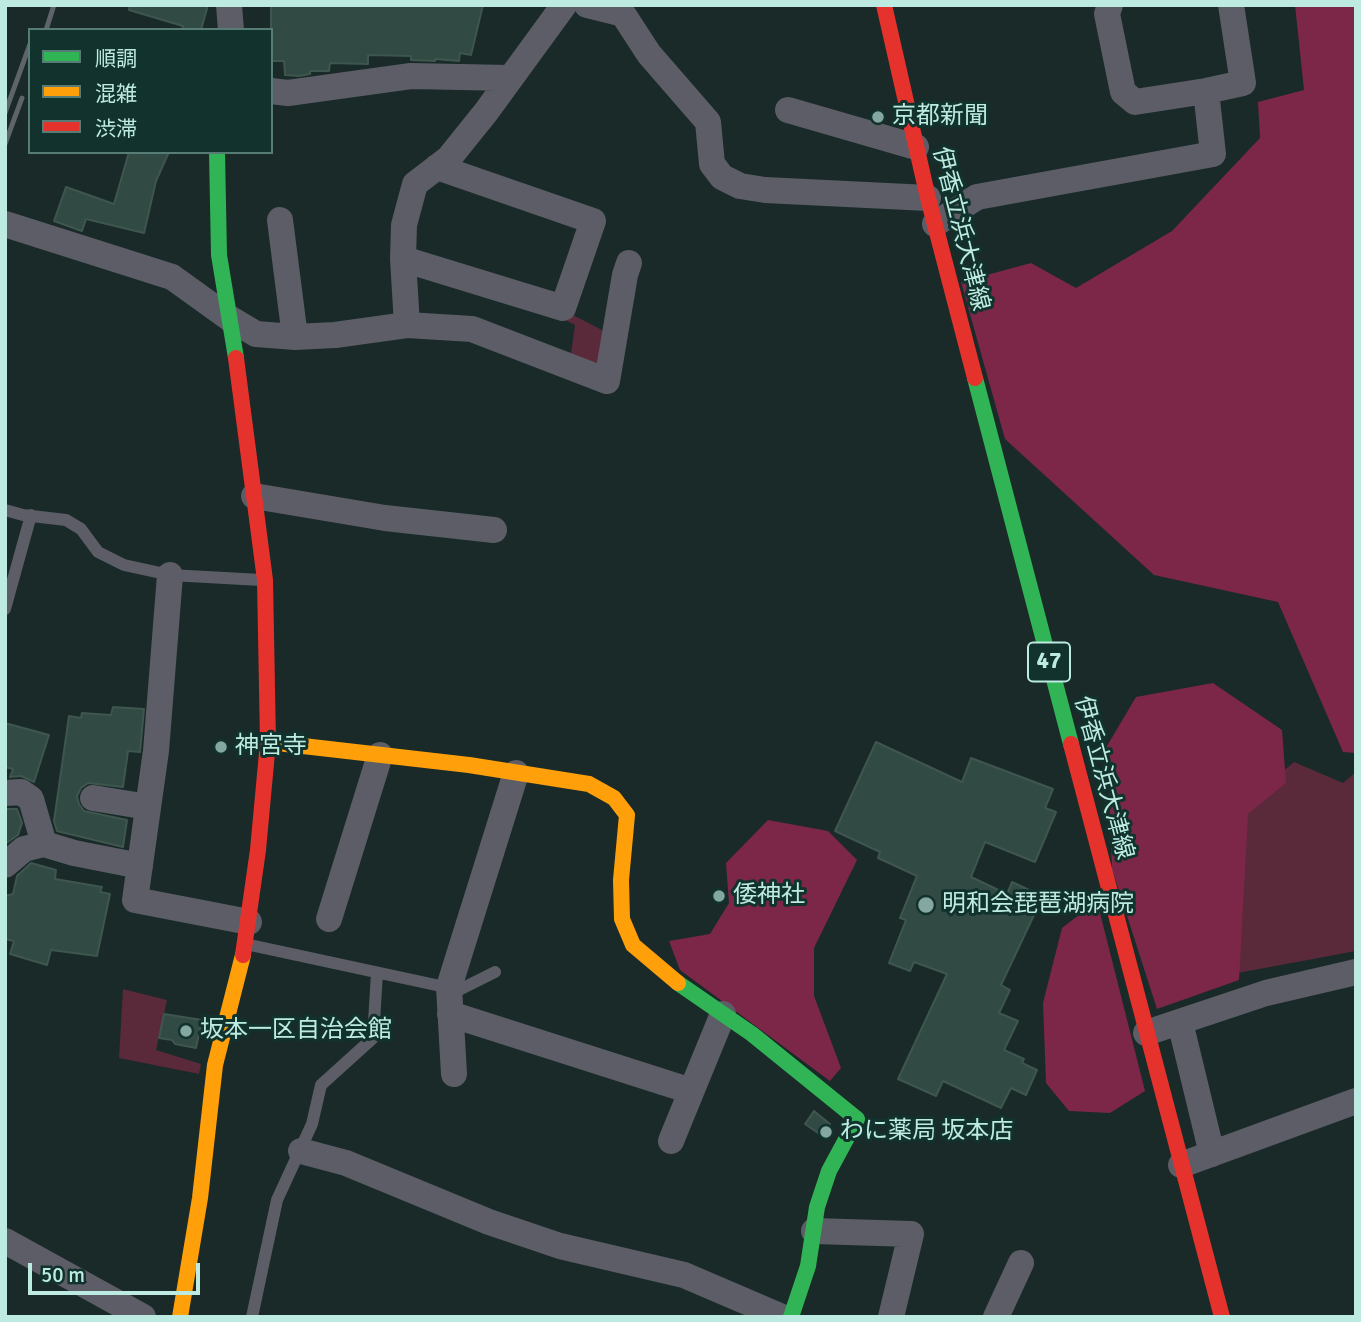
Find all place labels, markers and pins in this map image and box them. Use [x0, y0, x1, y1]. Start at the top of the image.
place label: 京都新聞 [892, 103, 988, 131]
marker: 京都新聞 [870, 109, 886, 125]
place label: 神宮寺 [235, 733, 307, 761]
marker: 神宮寺 [213, 739, 229, 755]
place label: 倭神社 [733, 882, 805, 910]
marker: 倭神社 [711, 888, 727, 904]
place label: 明和会琵琶湖病院 [942, 891, 1134, 919]
marker: 明和会琵琶湖病院 [916, 895, 936, 915]
place label: 坂本一区自治会館 [200, 1017, 392, 1045]
marker: 坂本一区自治会館 [178, 1023, 194, 1039]
place label: わに薬局 坂本店 [840, 1118, 1013, 1146]
marker: わに薬局 坂本店 [818, 1124, 834, 1140]

